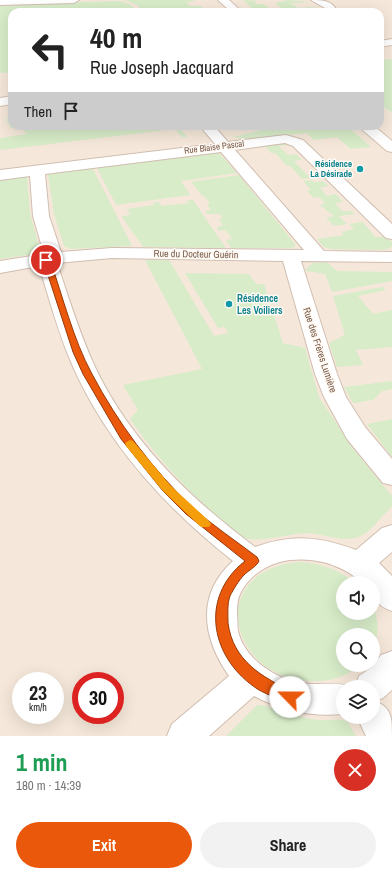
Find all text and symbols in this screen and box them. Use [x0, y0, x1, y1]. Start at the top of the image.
text: 40 m [90, 19, 142, 57]
icon: left [24, 24, 76, 76]
text: Rue Joseph Jacquard [90, 55, 234, 80]
icon: arrive [60, 100, 82, 122]
text: Then [24, 101, 52, 122]
street label: Rue Blaise Pascal [183, 137, 245, 157]
place label: Résidence La Désirade [310, 158, 352, 180]
marker: Résidence La Désirade [355, 164, 365, 174]
pin [29, 243, 63, 277]
street label: Rue du Docteur Guérin [154, 247, 238, 261]
icon: arrive [35, 249, 57, 271]
place label: Résidence Les Voiliers [237, 292, 283, 317]
marker: Résidence Les Voiliers [224, 299, 234, 309]
street label: Rue des Frères Lumière [300, 306, 340, 395]
map controls [336, 576, 380, 724]
button: sound [336, 576, 380, 620]
button: search [336, 628, 380, 672]
speed limit sign: 30 [72, 672, 124, 724]
position arrow [269, 676, 311, 718]
text: 23 [29, 679, 47, 706]
button: layers [336, 680, 380, 724]
text: km/h [29, 701, 47, 714]
text: 1 min [16, 746, 67, 778]
button: close [334, 749, 376, 791]
text: 180 m · 14:39 [16, 777, 81, 794]
button: Exit [16, 822, 192, 868]
button: Share [200, 822, 376, 868]

